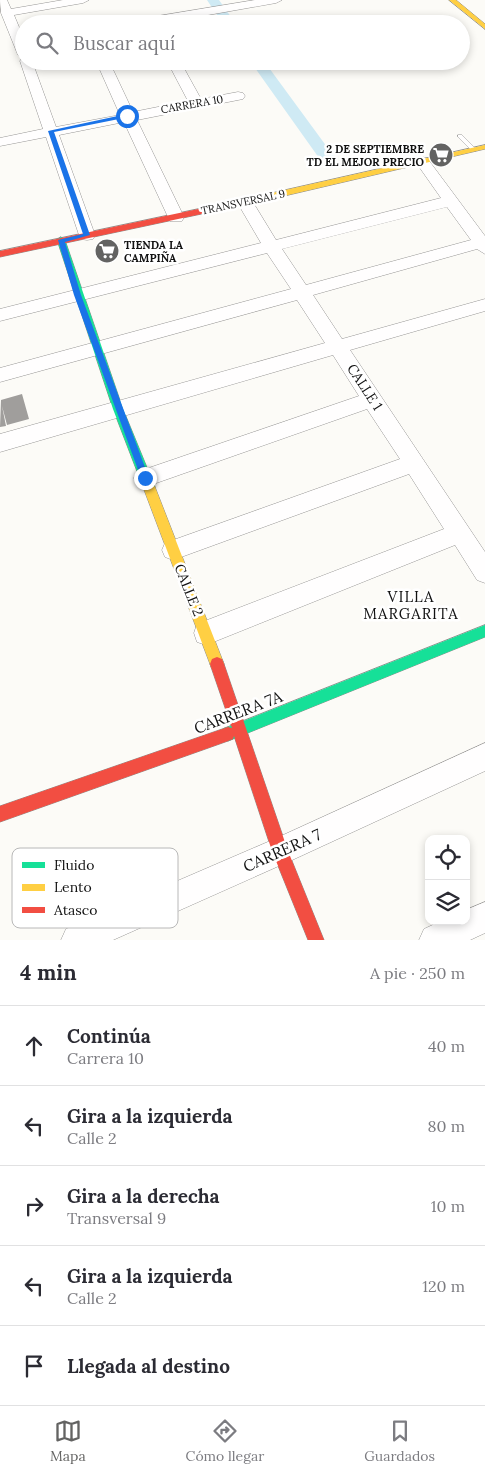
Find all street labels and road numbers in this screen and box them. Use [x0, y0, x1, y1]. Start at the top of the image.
street label: CARRERA 10 [160, 92, 224, 116]
street label: TRANSVERSAL 9 [200, 186, 286, 218]
street label: CALLE 1 [343, 360, 387, 414]
street label: CALLE 2 [170, 561, 208, 619]
street label: CARRERA 7A [191, 686, 286, 738]
street label: CARRERA 7 [240, 824, 325, 876]

